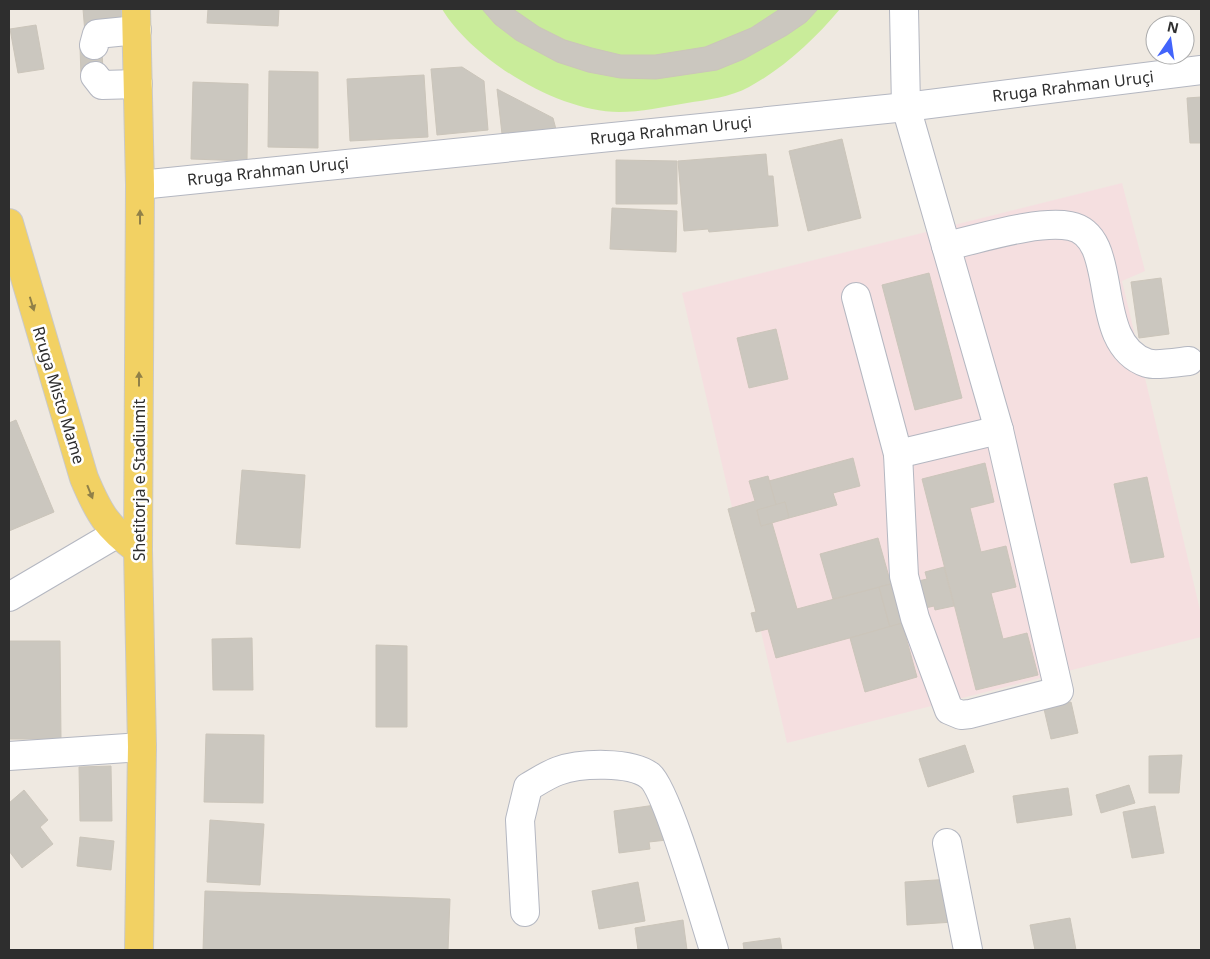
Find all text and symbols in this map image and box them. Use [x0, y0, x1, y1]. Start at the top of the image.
north arrow [1145, 15, 1195, 65]
text: N [1165, 16, 1181, 37]
street label: Rruga Rrahman Uruçi [991, 65, 1155, 107]
street label: Rruga Rrahman Uruçi [589, 111, 753, 149]
street label: Rruga Rrahman Uruçi [186, 152, 350, 190]
one-way arrow [136, 208, 144, 224]
one-way arrow [28, 296, 36, 311]
street label: Rruga Misto Mame [28, 323, 90, 467]
one-way arrow [135, 371, 143, 387]
street label: Shetitorja e Stadiumit [128, 399, 150, 561]
one-way arrow [87, 485, 94, 500]

